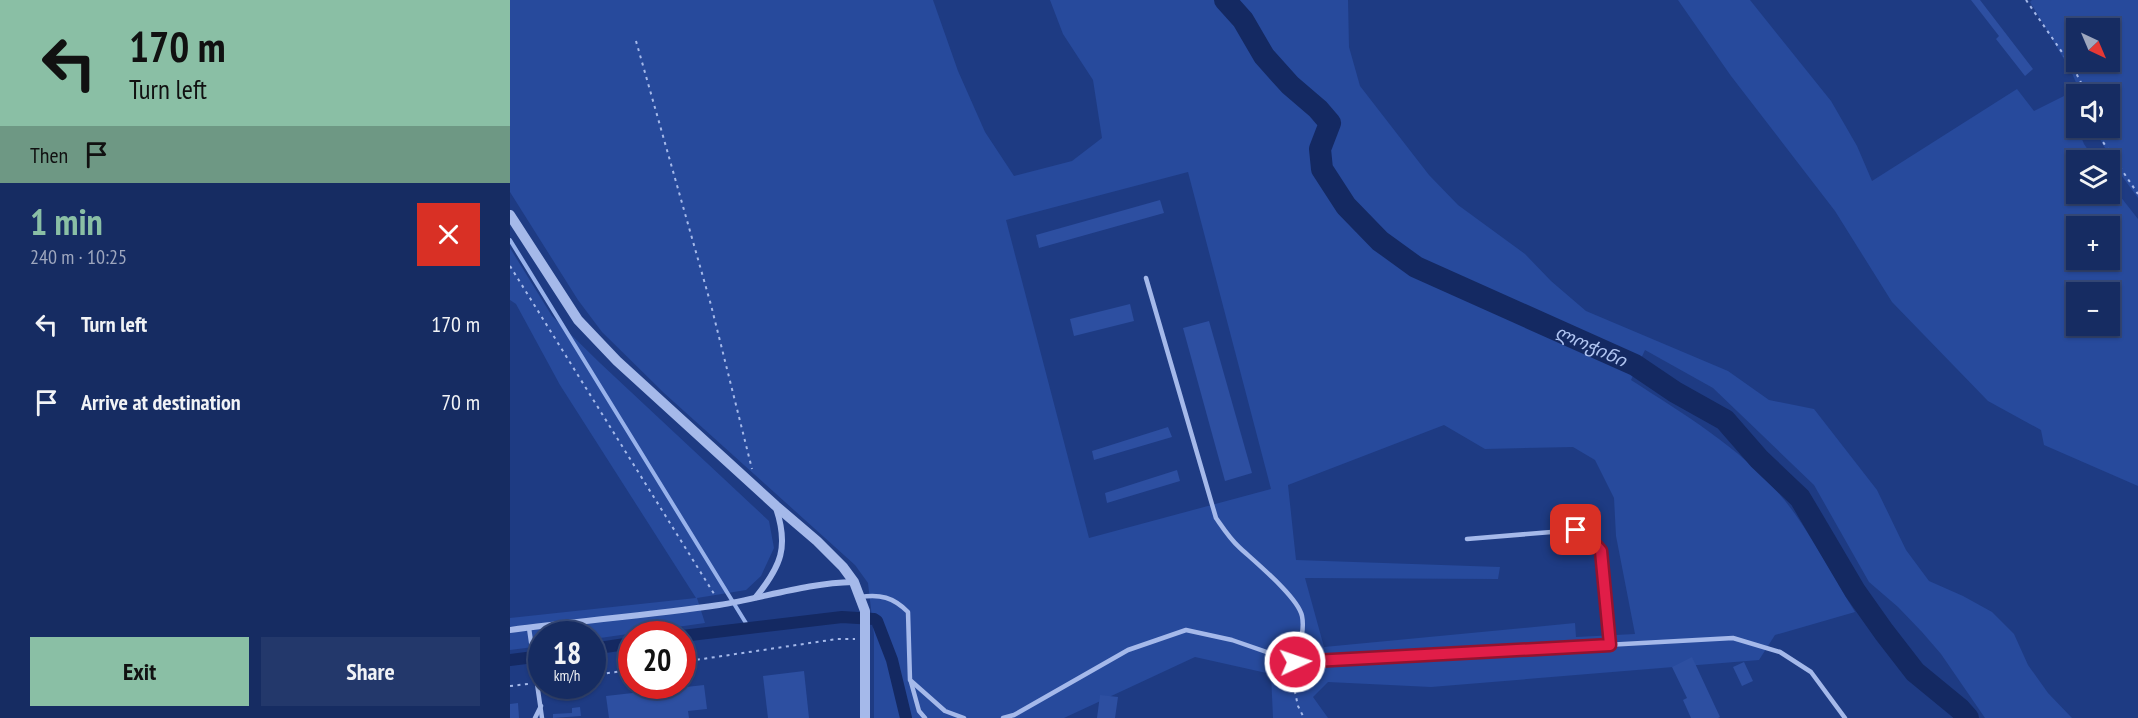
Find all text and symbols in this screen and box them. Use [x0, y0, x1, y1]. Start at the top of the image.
north arrow [2066, 18, 2120, 72]
map controls [2066, 18, 2120, 336]
text: 170 m [129, 19, 226, 74]
icon: left [30, 24, 108, 102]
text: Turn left [129, 72, 207, 106]
button: sound [2066, 84, 2120, 138]
icon: arrive [80, 138, 113, 171]
text: Then [30, 141, 68, 169]
button: layers [2066, 150, 2120, 204]
text: 1 min [30, 198, 103, 245]
button: close [417, 203, 480, 266]
button: + [2066, 216, 2120, 270]
text: 240 m · 10:25 [30, 244, 127, 270]
button: − [2066, 282, 2120, 336]
icon: left [30, 308, 63, 341]
text: Turn left [81, 310, 147, 338]
text: 170 m [431, 310, 480, 338]
water label: ლოჭინი [1552, 319, 1631, 372]
icon: arrive [30, 386, 63, 419]
text: Arrive at destination [81, 388, 241, 416]
text: 70 m [441, 388, 480, 416]
pin [1550, 504, 1601, 555]
icon: arrive [1559, 513, 1592, 546]
speed limit sign: 20 [618, 621, 696, 699]
position arrow [1263, 630, 1327, 694]
text: 18 [553, 633, 581, 672]
button: Exit [30, 637, 249, 706]
button: Share [261, 637, 480, 706]
text: km/h [554, 666, 580, 685]

